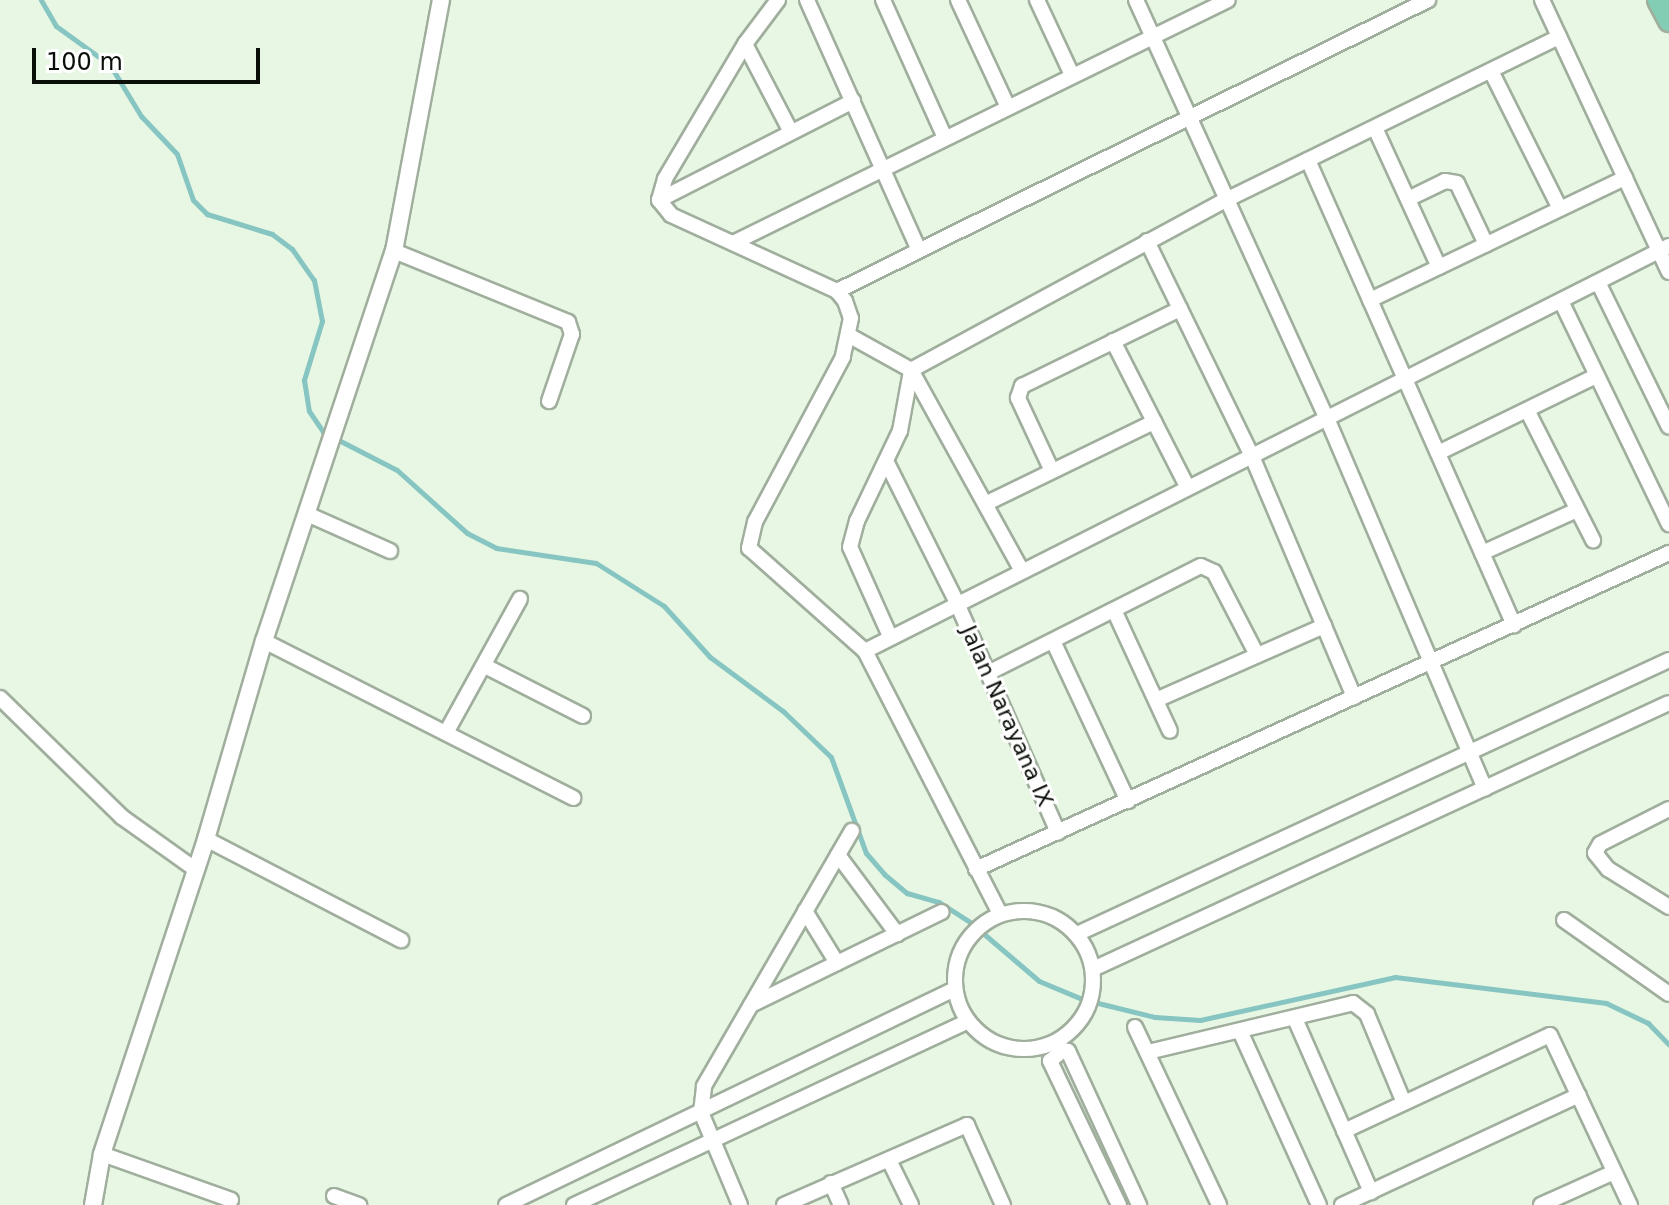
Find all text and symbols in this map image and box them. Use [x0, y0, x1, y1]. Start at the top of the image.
scale bar [36, 32, 264, 82]
text: 100 m [46, 48, 123, 76]
street label: Jalan Narayana IX [955, 621, 1059, 811]

